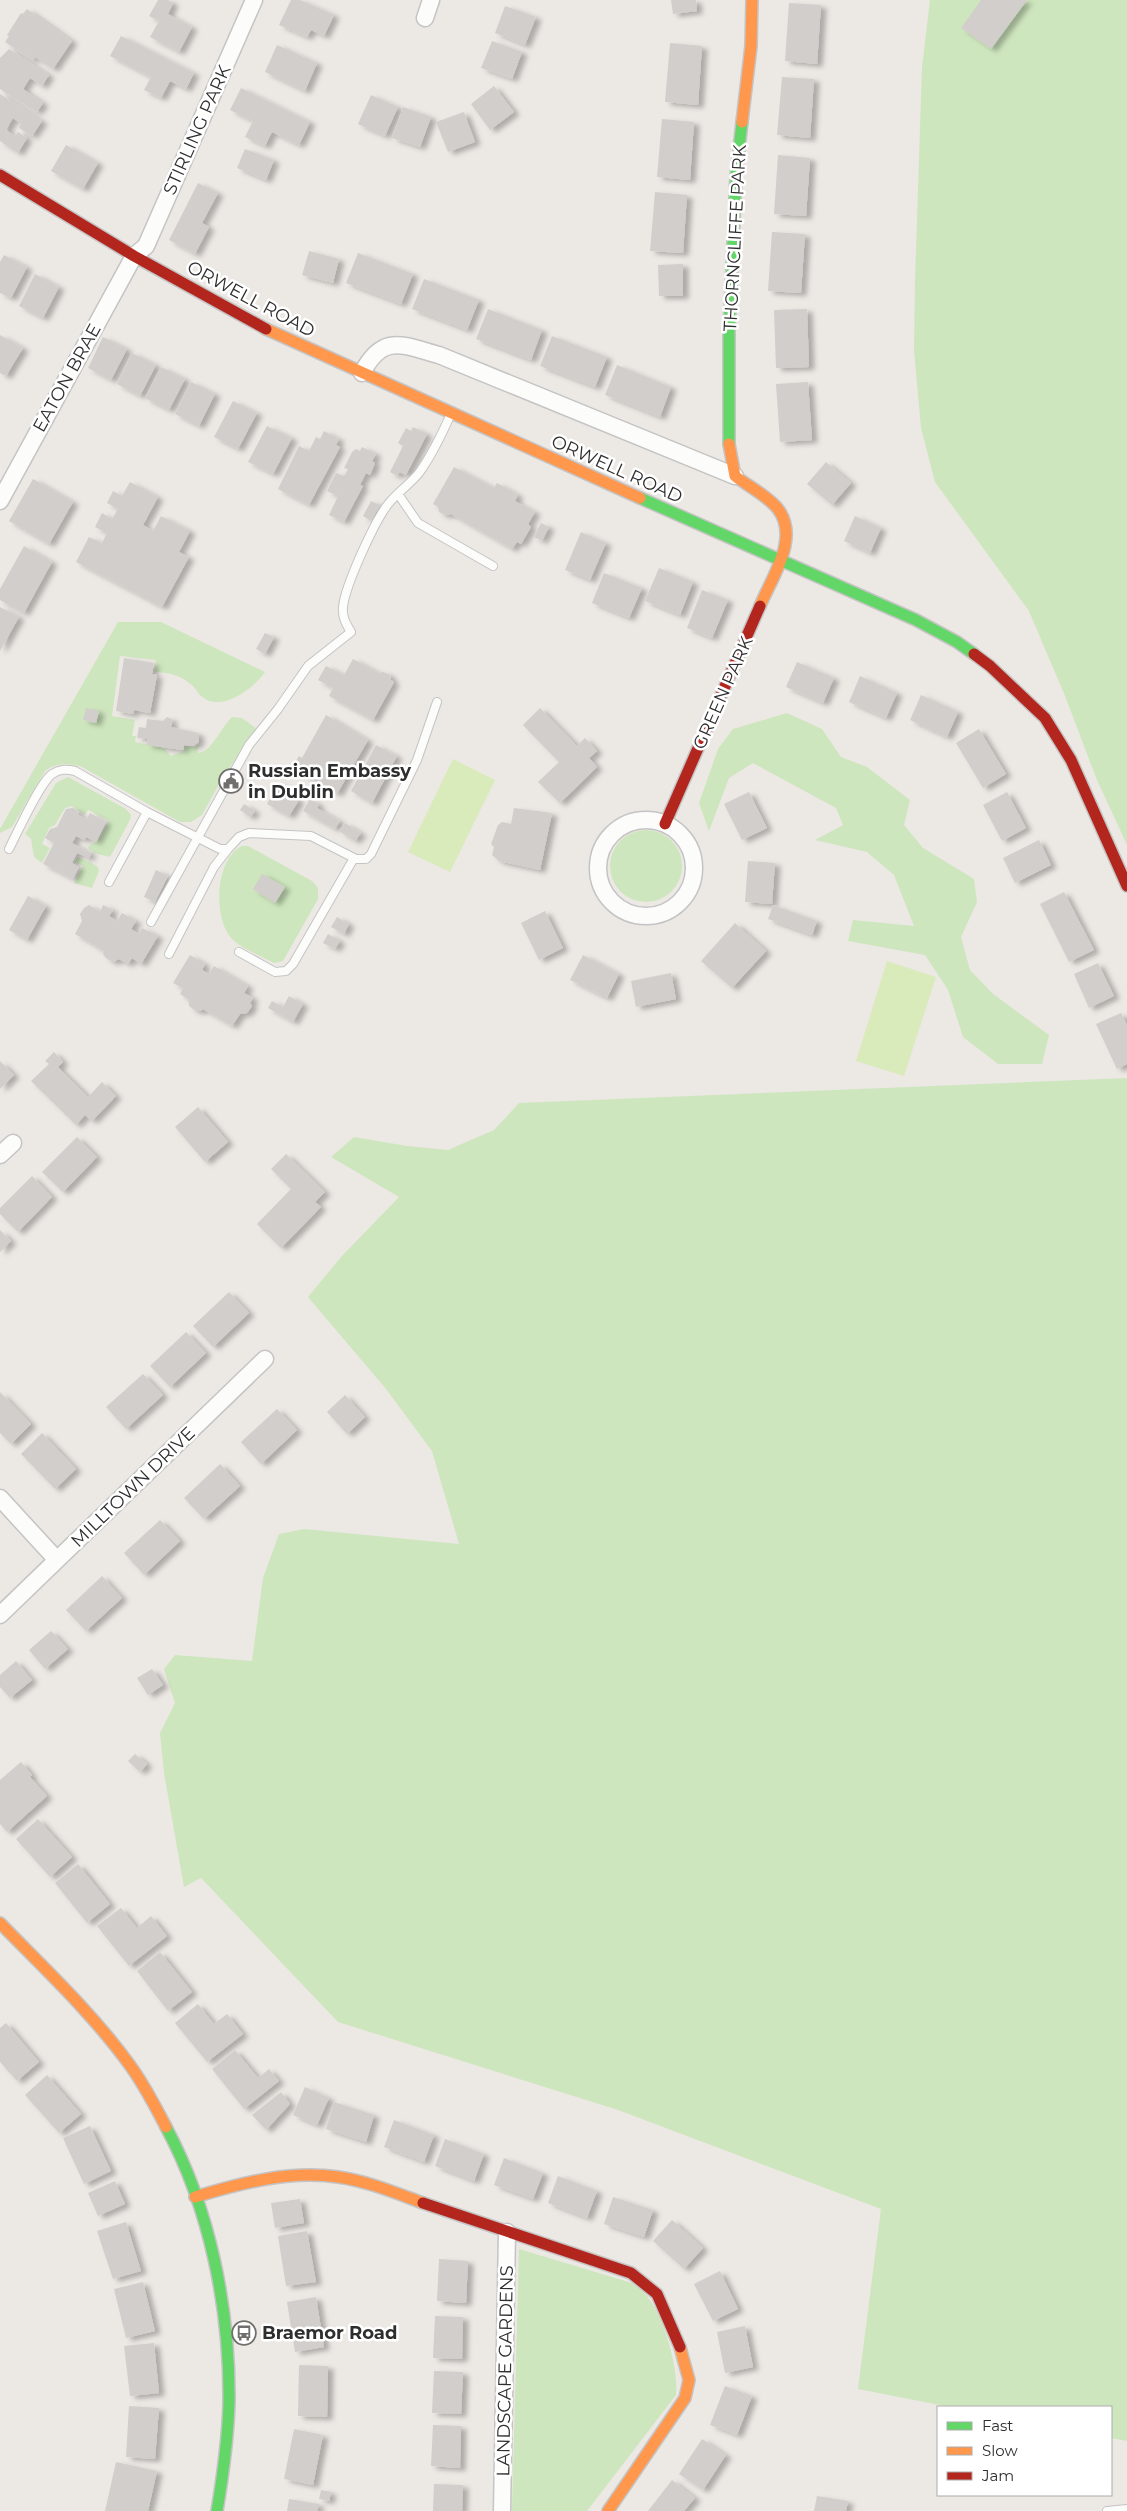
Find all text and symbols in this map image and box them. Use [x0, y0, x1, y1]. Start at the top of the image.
street label: STIRLING PARK [159, 61, 236, 198]
street label: THORNCLIFFE PARK [719, 144, 751, 332]
street label: ORWELL ROAD [183, 256, 319, 342]
street label: EATON BRAE [28, 320, 106, 436]
street label: ORWELL ROAD [548, 430, 686, 508]
street label: GREEN PARK [688, 633, 758, 753]
place label: Russian Embassy in Dublin [248, 760, 411, 803]
public building icon: Russian Embassy in Dublin [218, 768, 244, 794]
street label: MILLTOWN DRIVE [66, 1422, 200, 1552]
street label: LANDSCAPE GARDENS [492, 2265, 518, 2477]
bus stop icon: Braemor Road [231, 2320, 257, 2346]
place label: Braemor Road [262, 2322, 397, 2344]
legend [937, 2406, 1112, 2496]
text: Fast [982, 2416, 1013, 2435]
text: Slow [982, 2441, 1018, 2460]
text: Jam [981, 2466, 1014, 2485]

